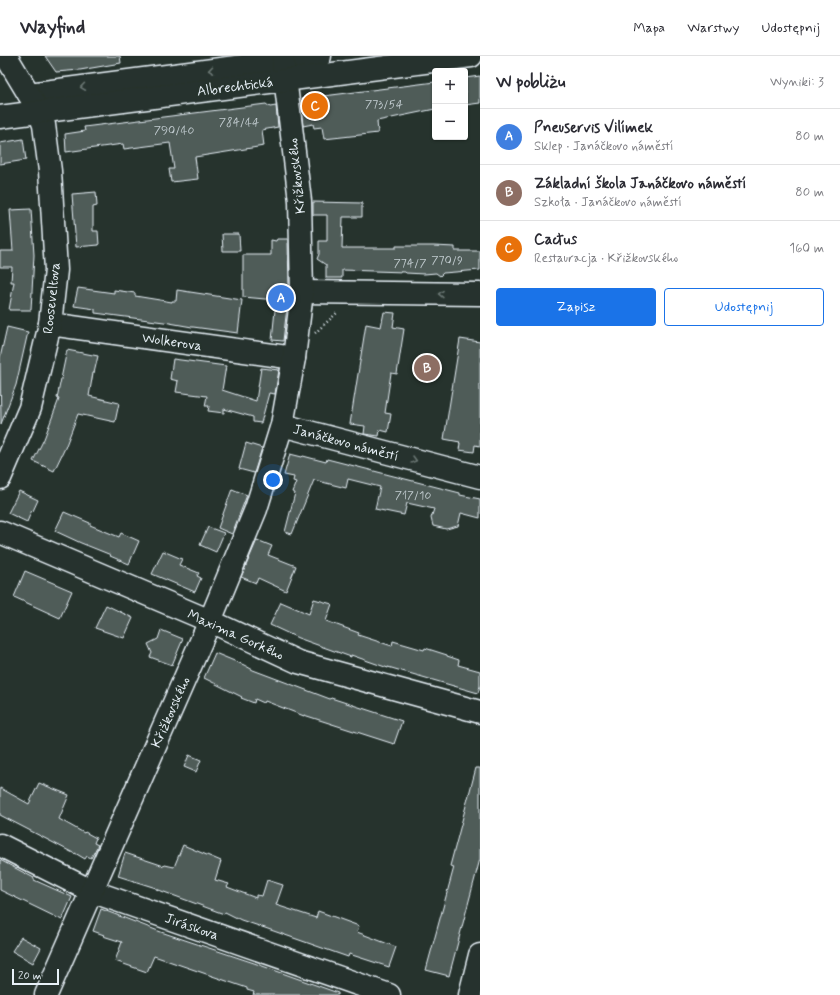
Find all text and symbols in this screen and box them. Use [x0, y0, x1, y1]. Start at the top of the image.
text: Wayfind [20, 15, 85, 40]
text: Mapa [633, 19, 665, 37]
text: Warstwy [687, 19, 739, 37]
text: Udostępnij [761, 19, 820, 37]
one-way arrow [208, 65, 215, 74]
map controls [432, 68, 468, 140]
button: + [432, 68, 468, 104]
text: W pobliżu [496, 71, 565, 93]
street label: Albrechtická [196, 73, 274, 101]
text: Wyniki: 3 [770, 74, 824, 91]
one-way arrow [80, 82, 86, 91]
pin: C [302, 91, 328, 121]
house number: 773/54 [365, 97, 403, 113]
button: − [432, 104, 468, 140]
house number: 784/44 [219, 115, 259, 131]
text: Pneuservis Vilímek [534, 118, 653, 138]
house number: 790/40 [154, 123, 194, 139]
text: A [505, 128, 513, 145]
text: 80 m [795, 128, 824, 145]
street label: Křižkovského [284, 137, 310, 215]
text: Sklep · Janáčkovo náměstí [534, 138, 674, 155]
text: Základní škola Janáčkovo náměstí [534, 174, 746, 194]
text: B [505, 184, 513, 201]
text: 80 m [795, 184, 824, 201]
text: Szkoła · Janáčkovo náměstí [534, 194, 682, 211]
text: Cactus [534, 230, 577, 250]
text: C [504, 240, 514, 257]
text: 160 m [789, 240, 824, 257]
text: Restauracja · Křižkovského [534, 250, 678, 267]
house number: 770/9 [431, 253, 463, 269]
house number: 774/7 [394, 256, 426, 272]
street label: Rooseveltova [39, 261, 65, 335]
pin: A [268, 283, 294, 313]
button: Zapisz [496, 288, 656, 326]
button: Udostępnij [664, 288, 824, 326]
one-way arrow [438, 289, 444, 298]
street label: Wolkerova [141, 329, 203, 355]
pin: B [414, 353, 440, 383]
street label: Janáčkovo náměstí [291, 420, 401, 466]
one-way arrow [411, 455, 418, 463]
your location [263, 470, 283, 490]
house number: 717/10 [395, 488, 431, 504]
street label: Maxima Gorkého [185, 606, 287, 664]
street label: Křižkovského [147, 674, 195, 751]
street label: Jiráskova [162, 909, 221, 945]
scale bar [12, 967, 59, 986]
text: 20 m [18, 969, 41, 983]

